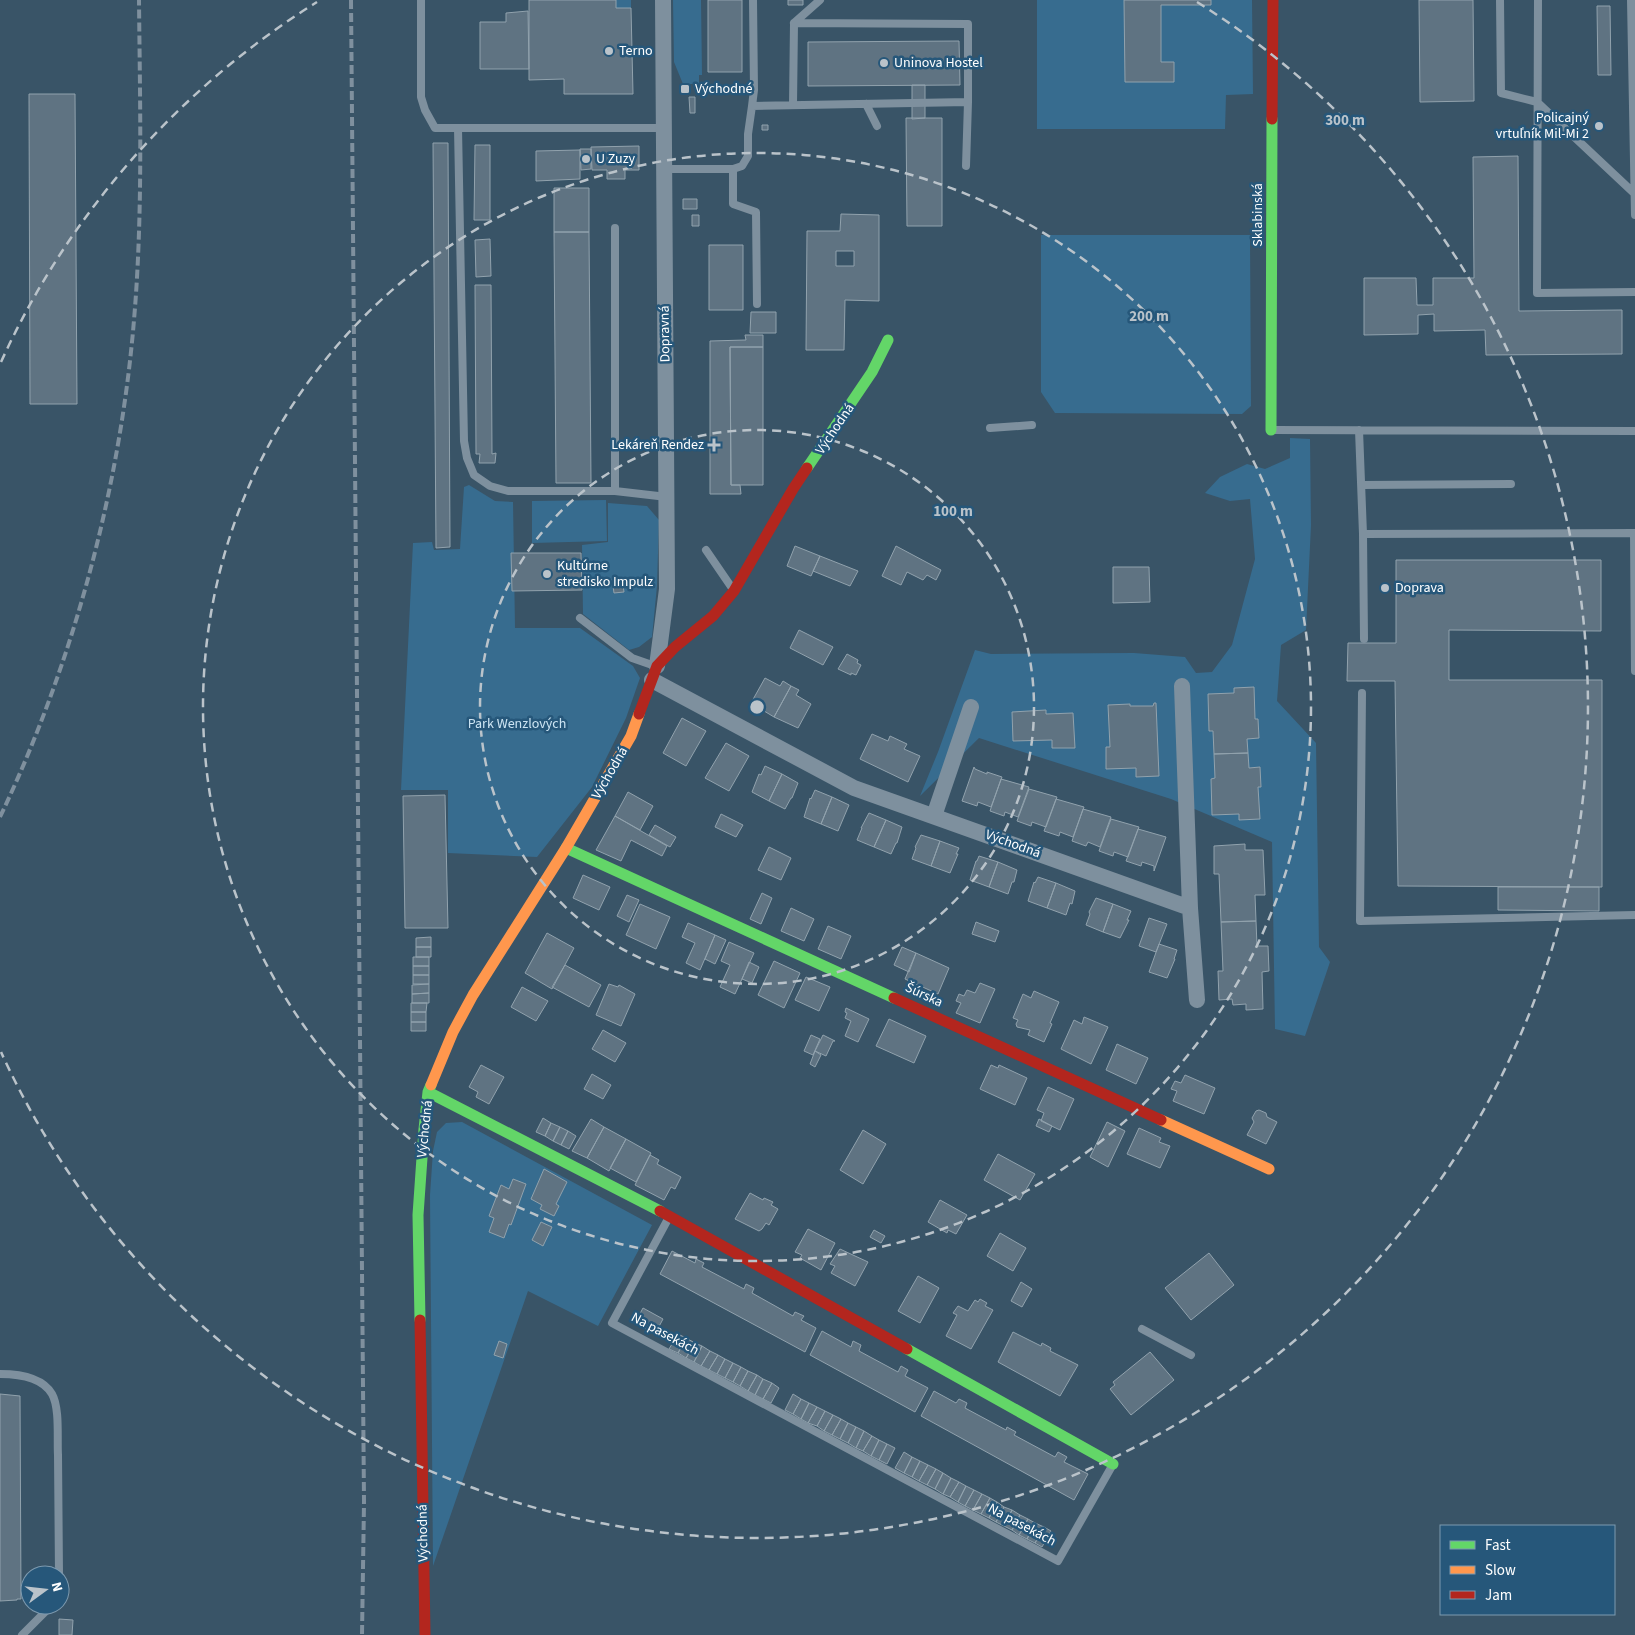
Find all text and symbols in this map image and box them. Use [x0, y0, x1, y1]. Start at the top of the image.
place label: Terno [619, 41, 653, 61]
marker: Terno [603, 45, 615, 57]
place label: Uninova Hostel [894, 53, 983, 73]
marker: Uninova Hostel [878, 57, 890, 69]
place label: Východné [695, 79, 753, 99]
marker: Východné [679, 83, 691, 95]
place label: Policajný vrtuľník Mil-Mi 2 [1496, 108, 1589, 144]
text: 300 m [1325, 110, 1365, 131]
marker: Policajný vrtuľník Mil-Mi 2 [1593, 120, 1605, 132]
place label: U Zuzy [596, 149, 636, 169]
marker: U Zuzy [580, 153, 592, 165]
street label: Sklabinská [1248, 183, 1268, 247]
street label: Dopravná [655, 305, 675, 363]
text: 200 m [1129, 306, 1169, 327]
street label: Východná [811, 400, 859, 458]
place label: Lekáreň Rendez [611, 435, 704, 455]
marker: Lekáreň Rendez [708, 439, 720, 451]
text: 100 m [933, 501, 973, 522]
place label: Kultúrne stredisko Impulz [557, 556, 653, 592]
marker: Kultúrne stredisko Impulz [541, 568, 553, 580]
place label: Doprava [1395, 578, 1444, 598]
marker: Doprava [1379, 582, 1391, 594]
centre of rings [748, 698, 766, 716]
park label: Park Wenzlových [468, 714, 566, 734]
street label: Východná [587, 743, 633, 803]
street label: Východná [982, 825, 1044, 863]
street label: Šúrska [902, 978, 946, 1012]
street label: Východná [412, 1099, 438, 1159]
street label: Na pasekách [628, 1308, 702, 1360]
street label: Na pasekách [985, 1499, 1059, 1551]
street label: Východná [412, 1504, 434, 1562]
legend [1440, 1525, 1615, 1615]
text: Fast [1485, 1535, 1511, 1556]
text: Slow [1485, 1560, 1516, 1581]
north arrow [20, 1565, 70, 1615]
text: N [46, 1580, 67, 1594]
text: Jam [1485, 1585, 1512, 1606]

